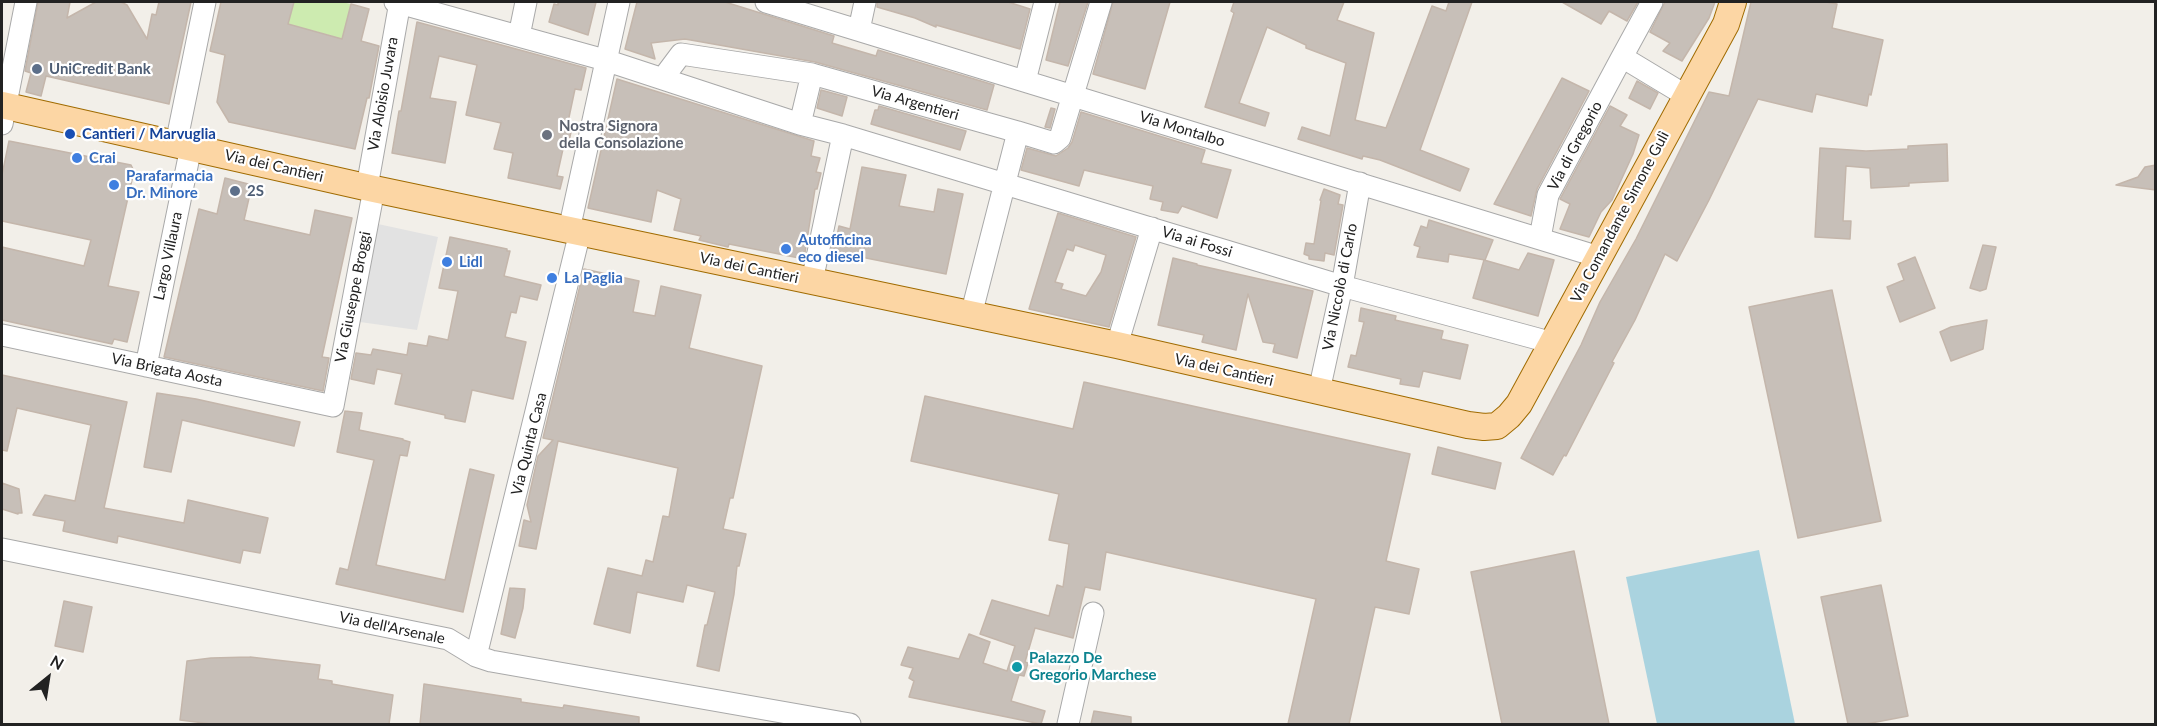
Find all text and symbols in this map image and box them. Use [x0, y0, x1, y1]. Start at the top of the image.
street label: Via Aloisio Juvara [364, 36, 402, 152]
place label: UniCredit Bank [49, 60, 151, 78]
marker: UniCredit Bank [30, 62, 44, 76]
street label: Via Argentieri [869, 82, 961, 124]
street label: Via di Gregorio [1544, 98, 1606, 194]
street label: Via Montalbo [1137, 107, 1227, 151]
place label: Nostra Signora della Consolazione [559, 117, 683, 152]
place label: Cantieri / Marvuglia [82, 125, 216, 143]
marker: Cantieri / Marvuglia [63, 127, 77, 141]
marker: Nostra Signora della Consolazione [540, 128, 554, 142]
street label: Via Comandante Simone Gulì [1567, 128, 1673, 306]
street label: Via dei Cantieri [223, 146, 325, 186]
place label: Crai [89, 149, 116, 167]
marker: Crai [70, 151, 84, 165]
place label: Parafarmacia Dr. Minore [126, 167, 213, 202]
marker: Parafarmacia Dr. Minore [107, 178, 121, 192]
place label: 2S [247, 182, 264, 200]
marker: 2S [228, 184, 242, 198]
street label: Largo Villaura [150, 210, 186, 302]
street label: Via Niccolò di Carlo [1319, 222, 1361, 352]
street label: Via ai Fossi [1160, 223, 1234, 261]
street label: Via Giuseppe Broggi [331, 230, 375, 364]
place label: Autofficina eco diesel [798, 231, 872, 266]
marker: Autofficina eco diesel [779, 242, 793, 256]
street label: Via dei Cantieri [698, 249, 800, 287]
place label: Lidl [459, 253, 483, 271]
marker: Lidl [440, 255, 454, 269]
place label: La Paglia [564, 269, 623, 287]
marker: La Paglia [545, 271, 559, 285]
street label: Via Brigata Aosta [110, 349, 224, 391]
street label: Via dei Cantieri [1173, 350, 1275, 390]
street label: Via Quinta Casa [508, 391, 550, 497]
street label: Via dell'Arsenale [337, 608, 447, 648]
north arrow [18, 648, 78, 708]
place label: Palazzo De Gregorio Marchese [1029, 649, 1157, 684]
text: N [47, 651, 67, 673]
marker: Palazzo De Gregorio Marchese [1010, 660, 1024, 674]

